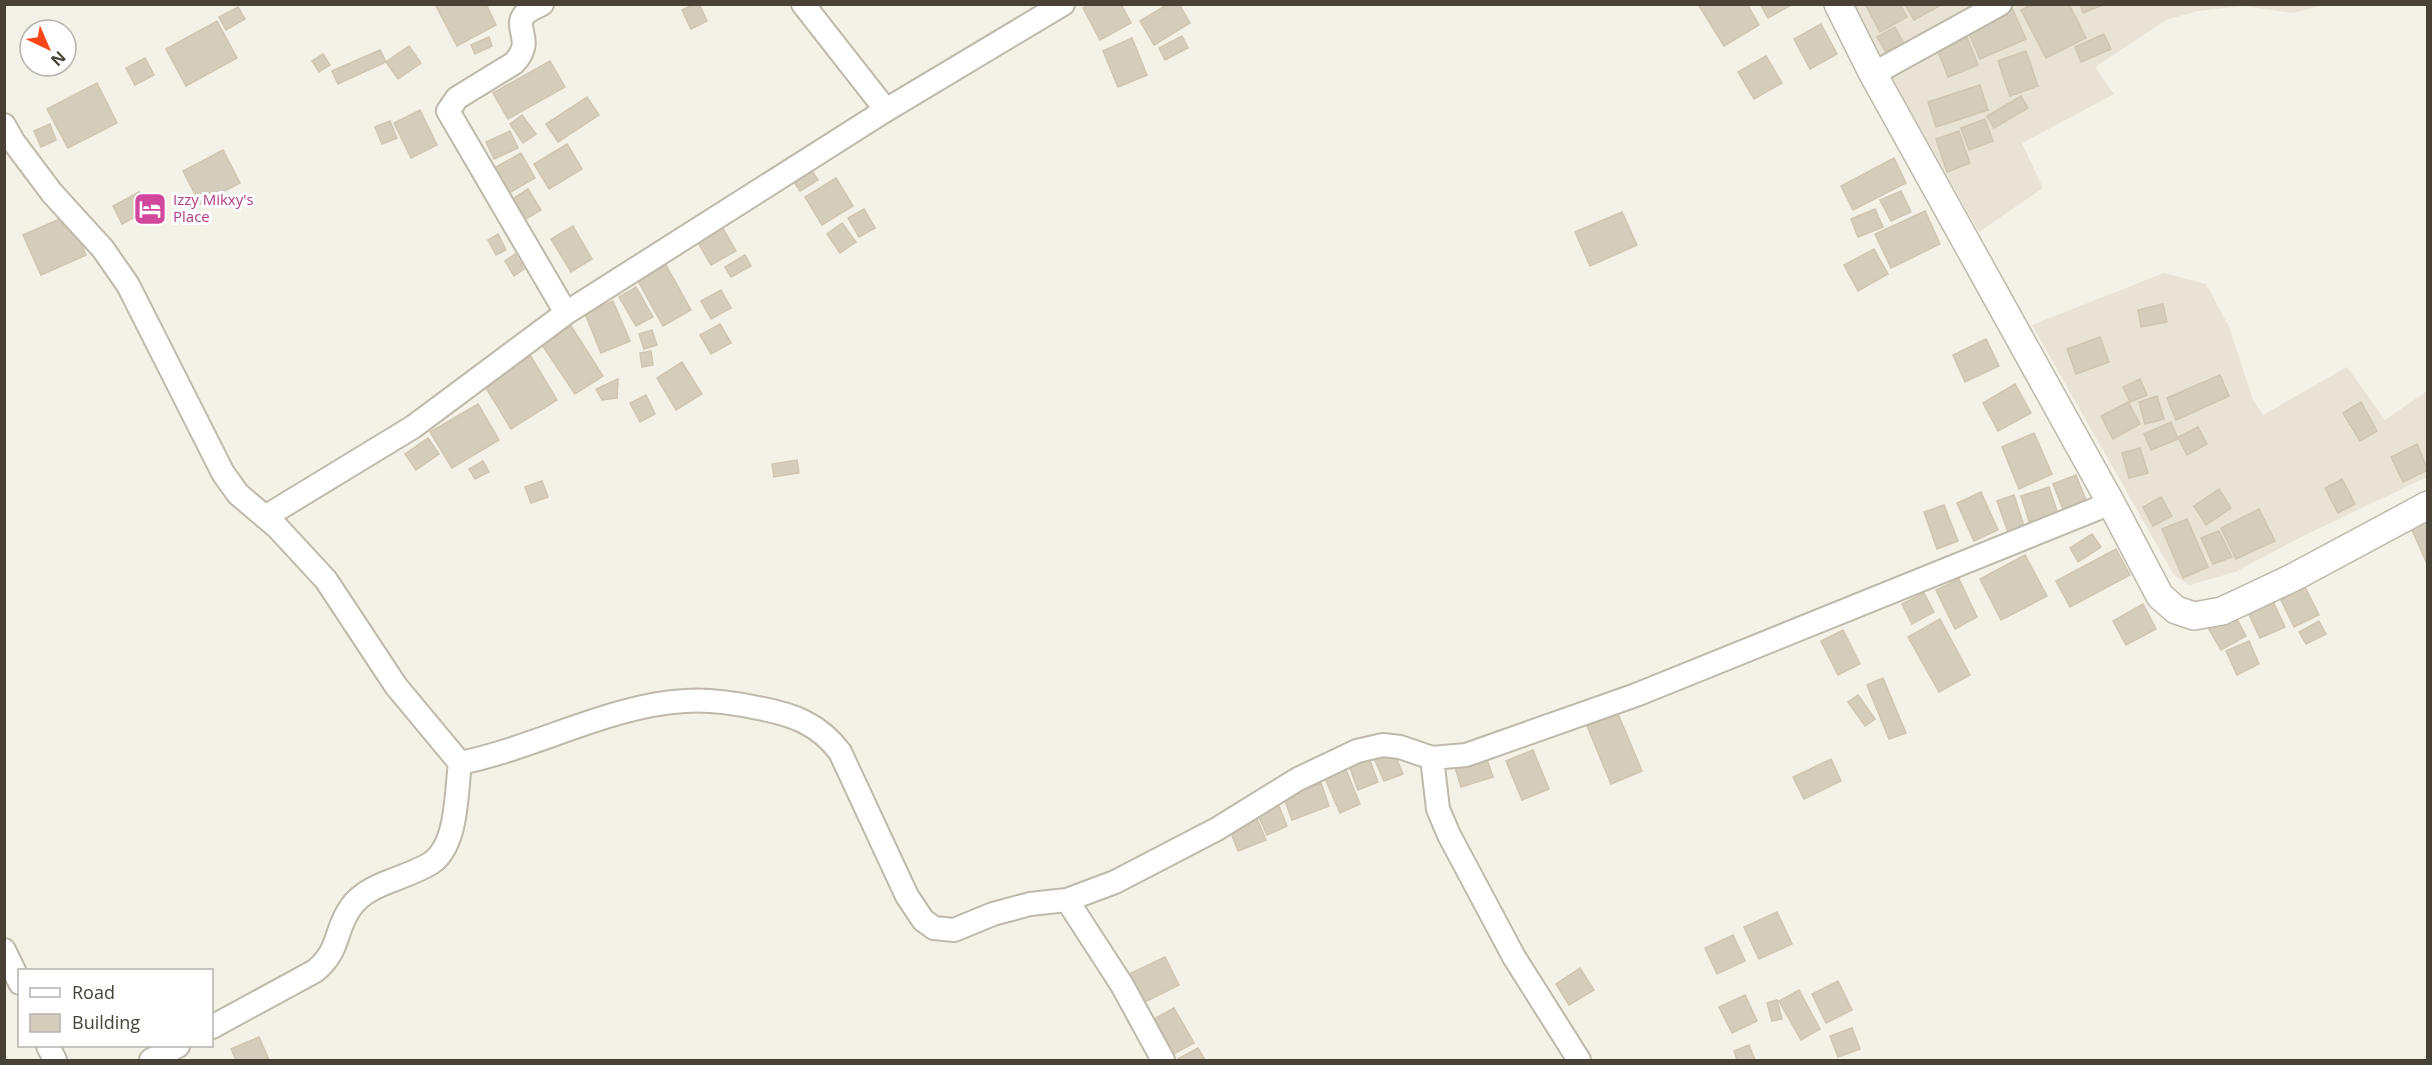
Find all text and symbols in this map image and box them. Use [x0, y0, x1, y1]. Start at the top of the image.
north arrow [18, 18, 78, 78]
text: N [46, 46, 71, 71]
place label: Izzy Mikxy's Place [173, 189, 254, 226]
hotel icon: Izzy Mikxy's Place [132, 191, 168, 227]
legend [18, 969, 213, 1047]
text: Road [72, 980, 115, 1004]
text: Building [72, 1010, 140, 1034]

